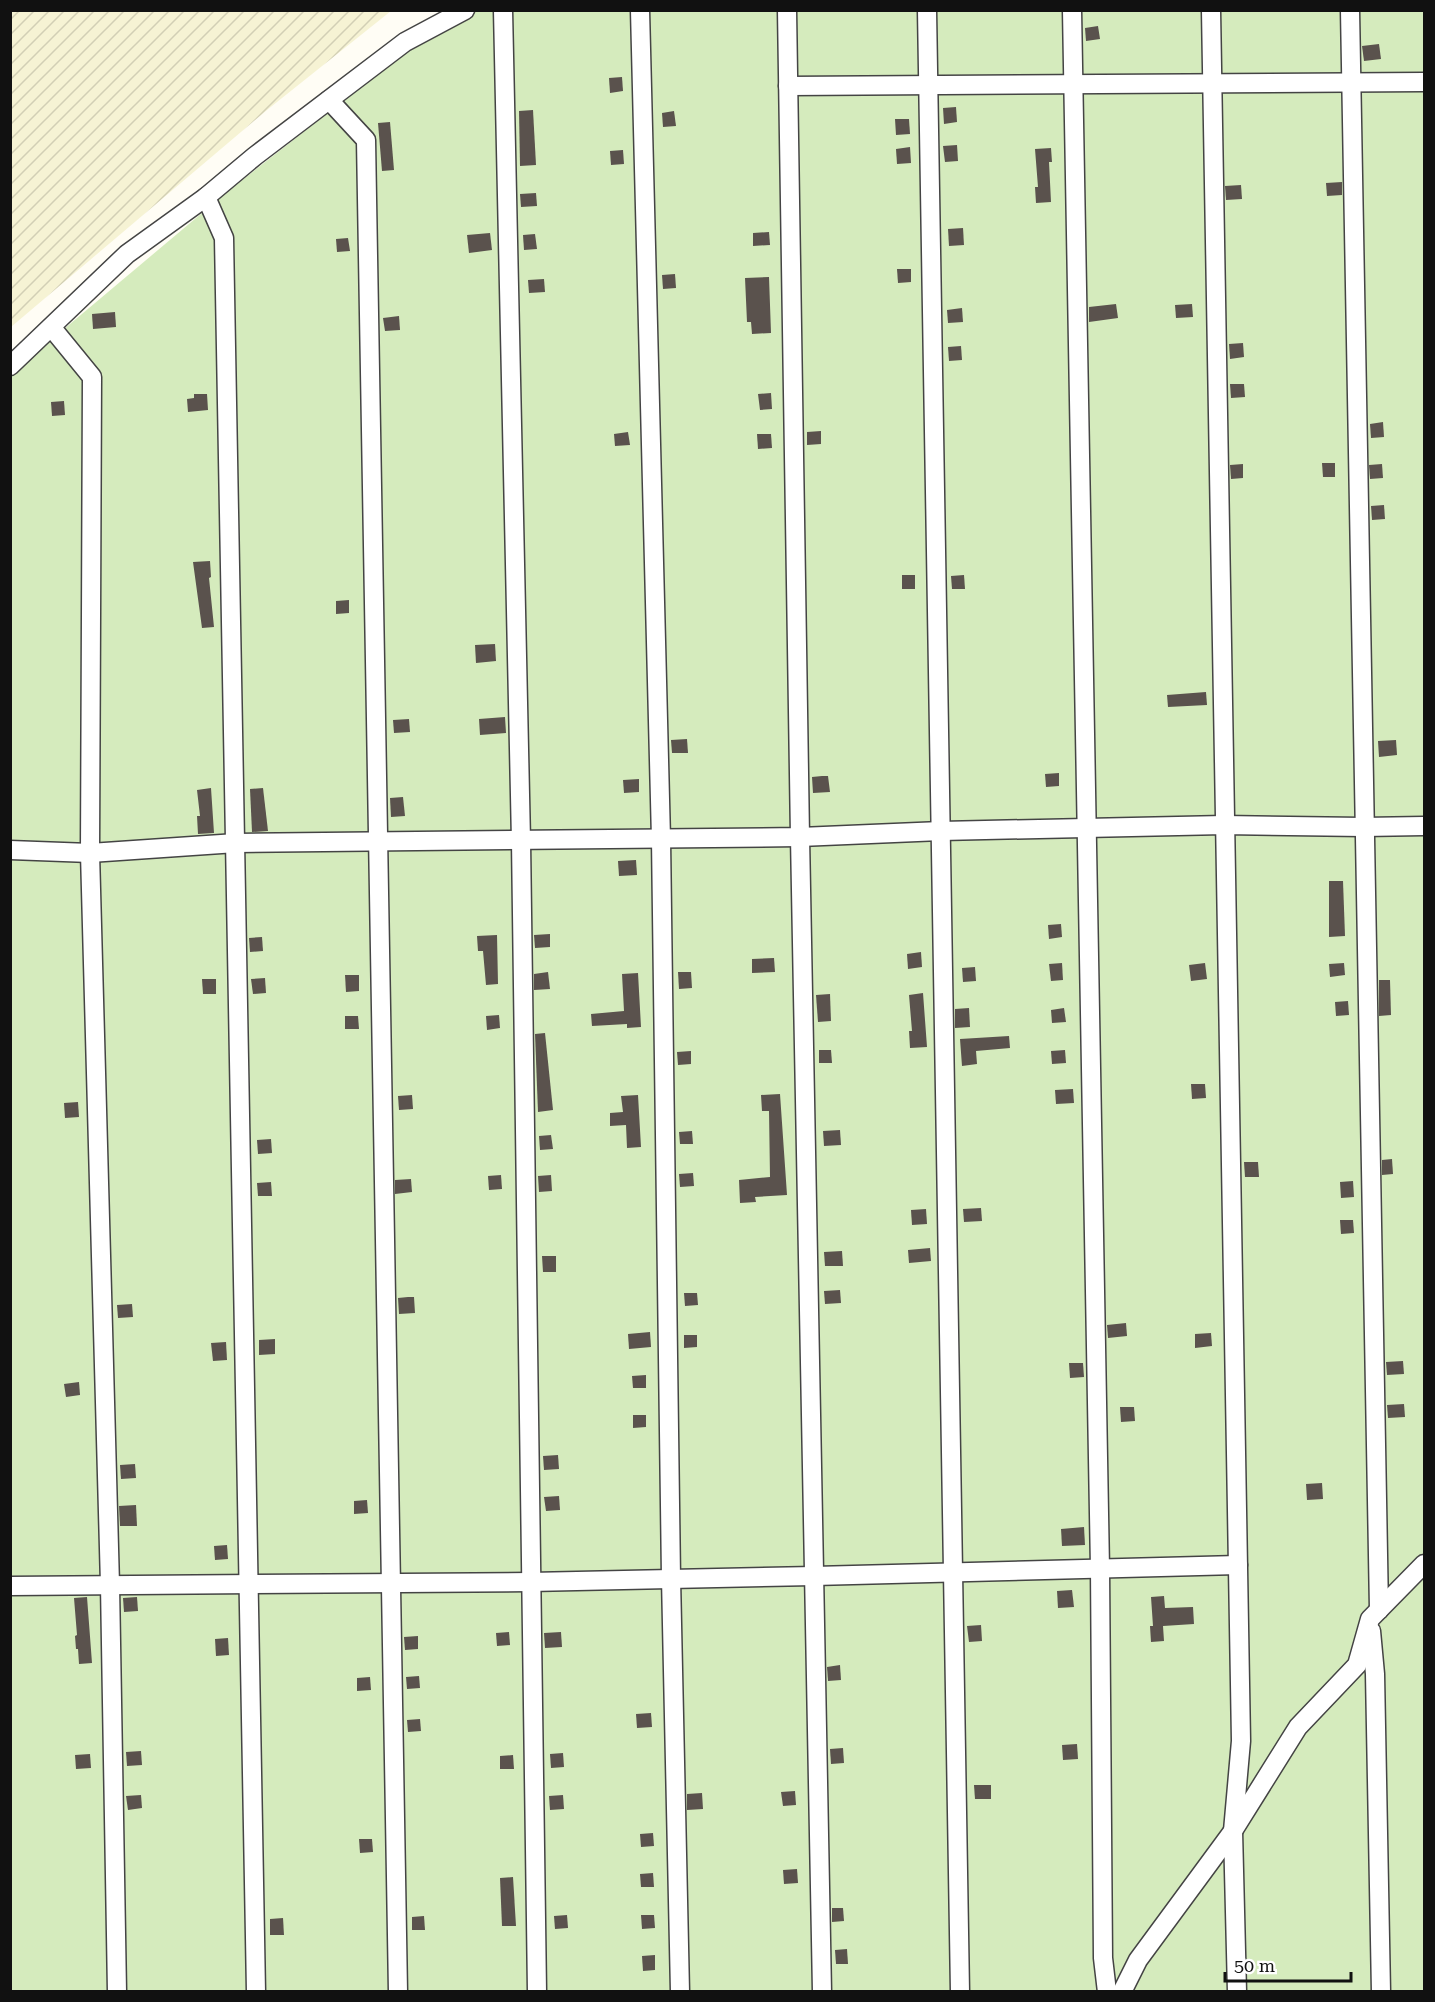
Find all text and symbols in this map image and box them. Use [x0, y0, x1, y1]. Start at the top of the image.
scale bar [1225, 1945, 1351, 1983]
text: 50 m [1234, 1955, 1275, 1976]

